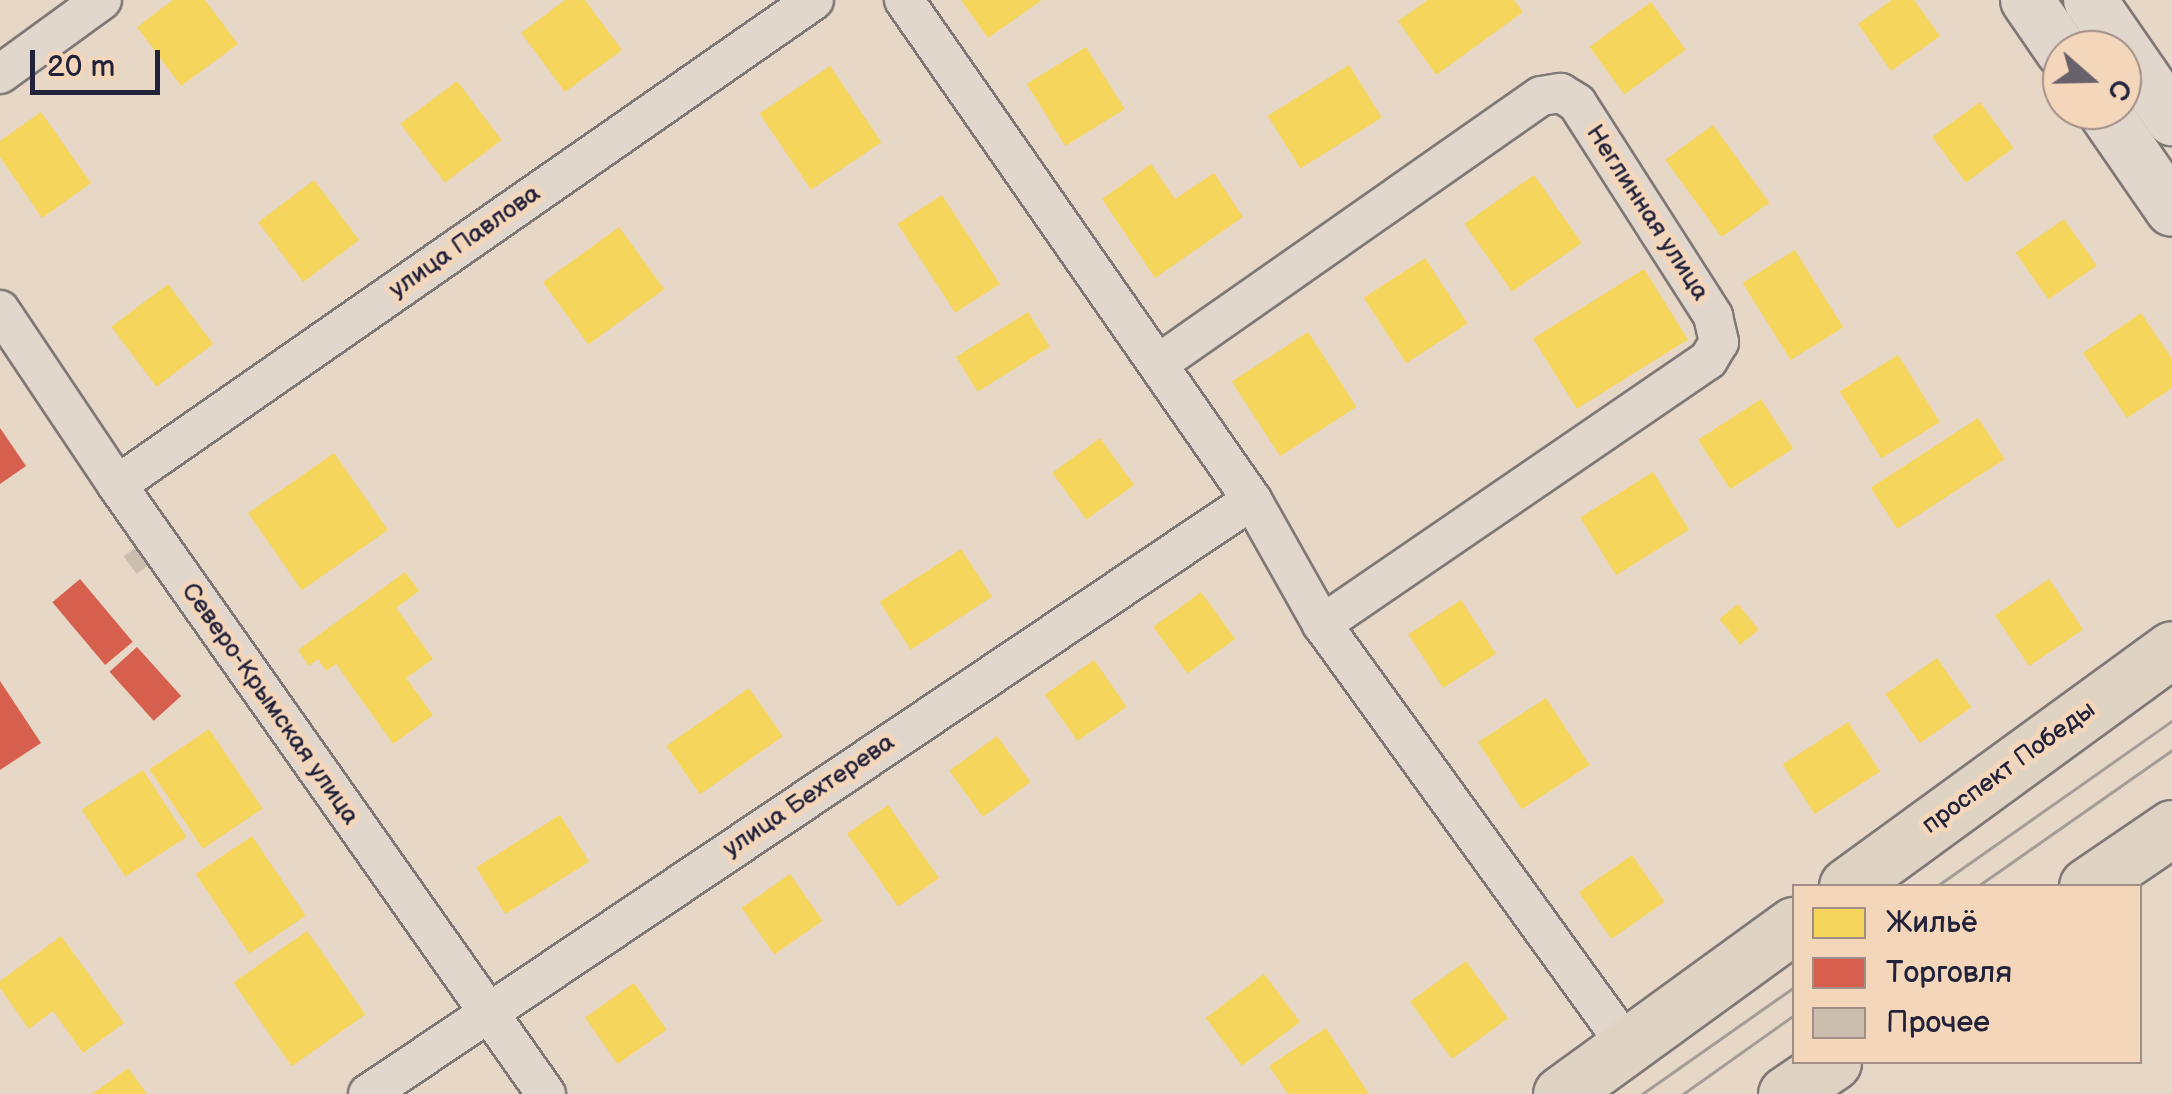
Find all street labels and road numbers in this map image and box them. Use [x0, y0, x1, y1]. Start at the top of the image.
street label: Неглинная улица [1579, 120, 1715, 306]
street label: улица Павлова [384, 179, 546, 305]
street label: Северо-Крымская улица [175, 577, 365, 831]
street label: проспект Победы [1917, 695, 2101, 841]
street label: улица Бехтерева [718, 728, 900, 864]

